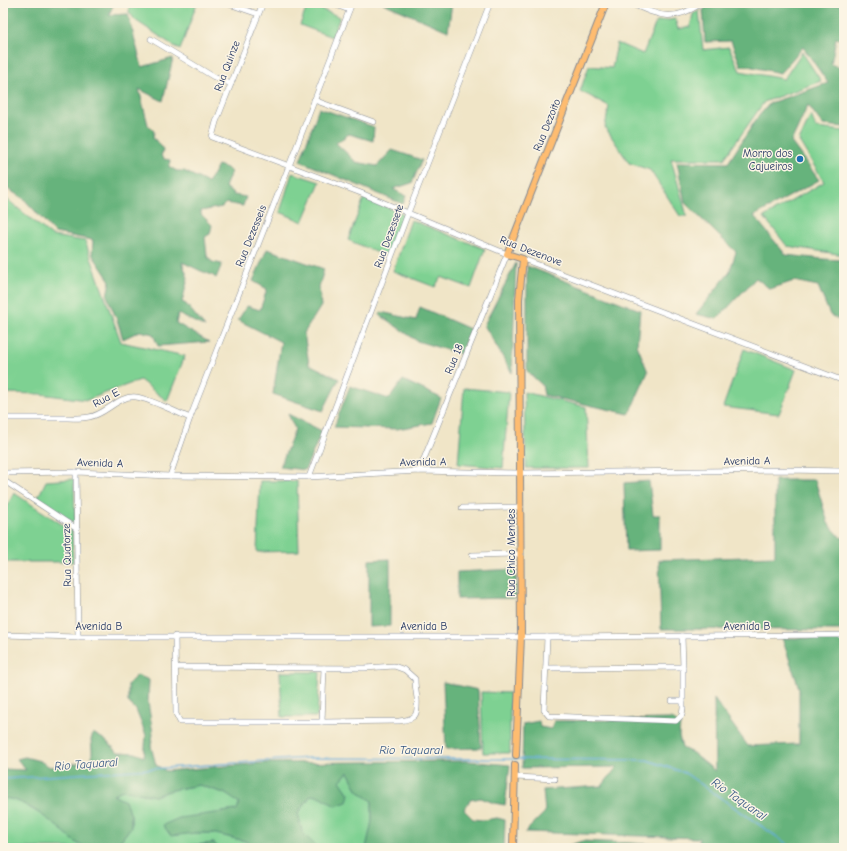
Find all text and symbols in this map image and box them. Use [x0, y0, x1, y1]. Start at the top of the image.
street label: Rua Quinze [211, 38, 243, 93]
street label: Rua Dezoito [531, 97, 563, 153]
place label: Morro dos Cajueiros [743, 147, 792, 173]
marker: Morro dos Cajueiros [795, 154, 805, 164]
street label: Rua Dezessete [371, 202, 407, 270]
street label: Rua Dezesseis [233, 203, 269, 269]
street label: Rua Dezenove [498, 233, 564, 269]
street label: Rua 18 [442, 342, 466, 376]
street label: Rua E [91, 385, 122, 410]
street label: Avenida A [724, 454, 771, 468]
street label: Avenida A [400, 455, 447, 469]
street label: Avenida A [77, 456, 124, 470]
street label: Rua Chico Mendes [505, 508, 518, 597]
street label: Rua Quatorze [60, 523, 74, 587]
street label: Avenida B [76, 620, 123, 633]
street label: Avenida B [401, 620, 448, 633]
street label: Avenida B [724, 620, 771, 633]
water label: Rio Taquaral [379, 743, 443, 757]
water label: Rio Taquaral [54, 755, 119, 773]
water label: Rio Taquaral [709, 775, 769, 823]

